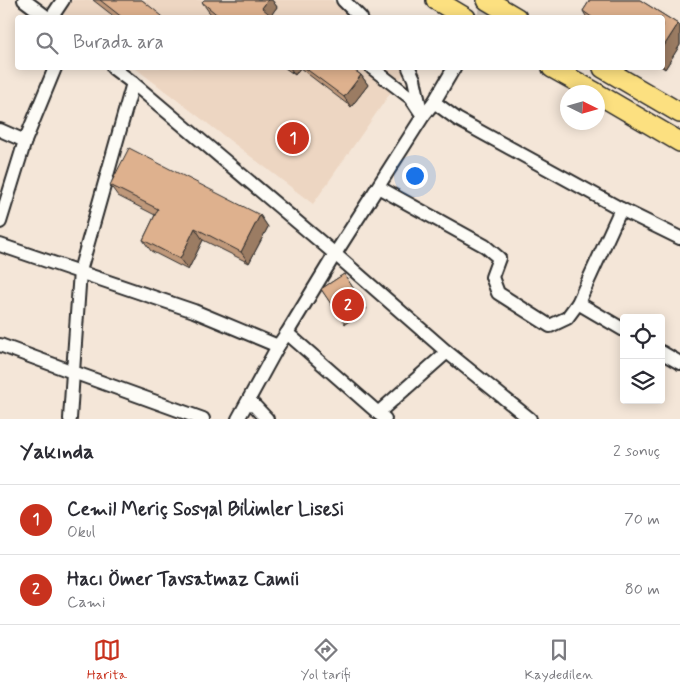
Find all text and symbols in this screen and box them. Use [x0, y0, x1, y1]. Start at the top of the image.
search box [15, 15, 665, 70]
icon: search [33, 29, 61, 57]
text: Burada ara [73, 30, 164, 55]
north arrow [560, 85, 605, 130]
pin: 1 [277, 119, 309, 157]
your location [402, 163, 428, 189]
pin: 2 [332, 286, 364, 324]
map controls [620, 314, 665, 404]
button: locate [620, 314, 665, 359]
button: layers [620, 359, 665, 404]
text: Yakında [20, 438, 94, 466]
text: 2 sonuç [613, 441, 660, 462]
text: Cemil Meriç Sosyal Bilimler Lisesi [67, 497, 344, 522]
text: 1 [32, 509, 40, 530]
text: 70 m [624, 509, 660, 530]
text: Okul [67, 522, 95, 543]
text: Hacı Ömer Tavsatmaz Camii [67, 567, 300, 592]
text: 2 [32, 579, 40, 600]
text: 80 m [625, 579, 660, 600]
text: Cami [67, 592, 106, 613]
tab: Harita [87, 636, 127, 684]
tab: Yol tarifi [301, 636, 351, 684]
tab: Kaydedilen [524, 636, 593, 684]

